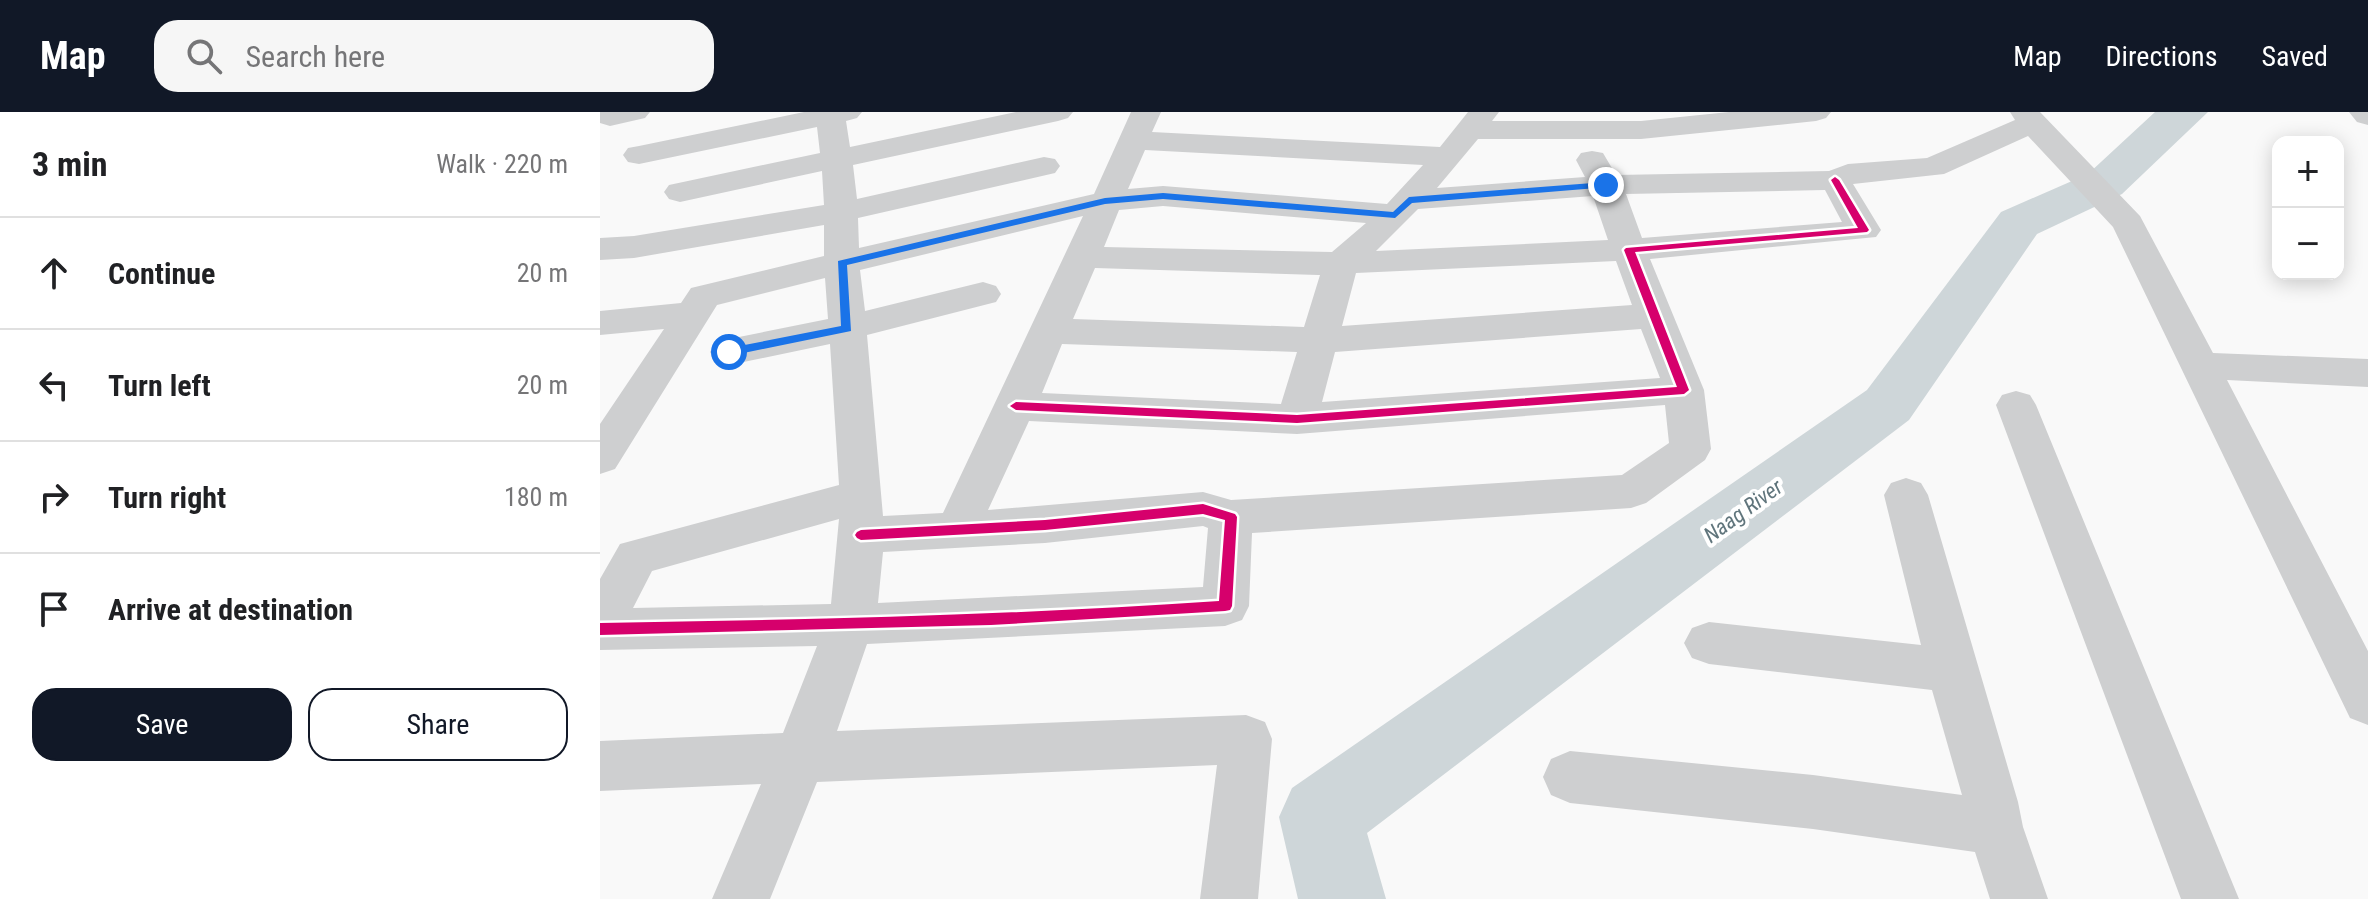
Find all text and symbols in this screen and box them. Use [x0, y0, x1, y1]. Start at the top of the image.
search box [154, 20, 714, 92]
text: Map [40, 34, 106, 78]
icon: search [182, 34, 226, 78]
text: Search here [246, 39, 385, 74]
text: Map [2013, 40, 2062, 73]
text: Directions [2106, 40, 2217, 73]
text: Saved [2261, 40, 2328, 73]
map controls [2272, 136, 2344, 280]
button: + [2272, 136, 2344, 208]
text: 3 min [32, 144, 108, 184]
text: Walk · 220 m [436, 149, 568, 179]
route end [1588, 167, 1624, 203]
button: − [2272, 208, 2344, 280]
icon: ahead [32, 251, 76, 295]
text: Continue [108, 256, 215, 291]
text: 20 m [517, 258, 568, 288]
route start [711, 334, 747, 370]
icon: left [32, 363, 76, 407]
text: Turn left [108, 368, 211, 403]
text: 20 m [517, 370, 568, 400]
water label: Naag River [1699, 474, 1788, 548]
icon: right [32, 475, 76, 519]
text: Turn right [108, 480, 226, 515]
text: 180 m [504, 482, 568, 512]
icon: arrive [32, 587, 76, 631]
text: Arrive at destination [108, 592, 353, 627]
button: Save [32, 688, 292, 761]
button: Share [308, 688, 568, 761]

